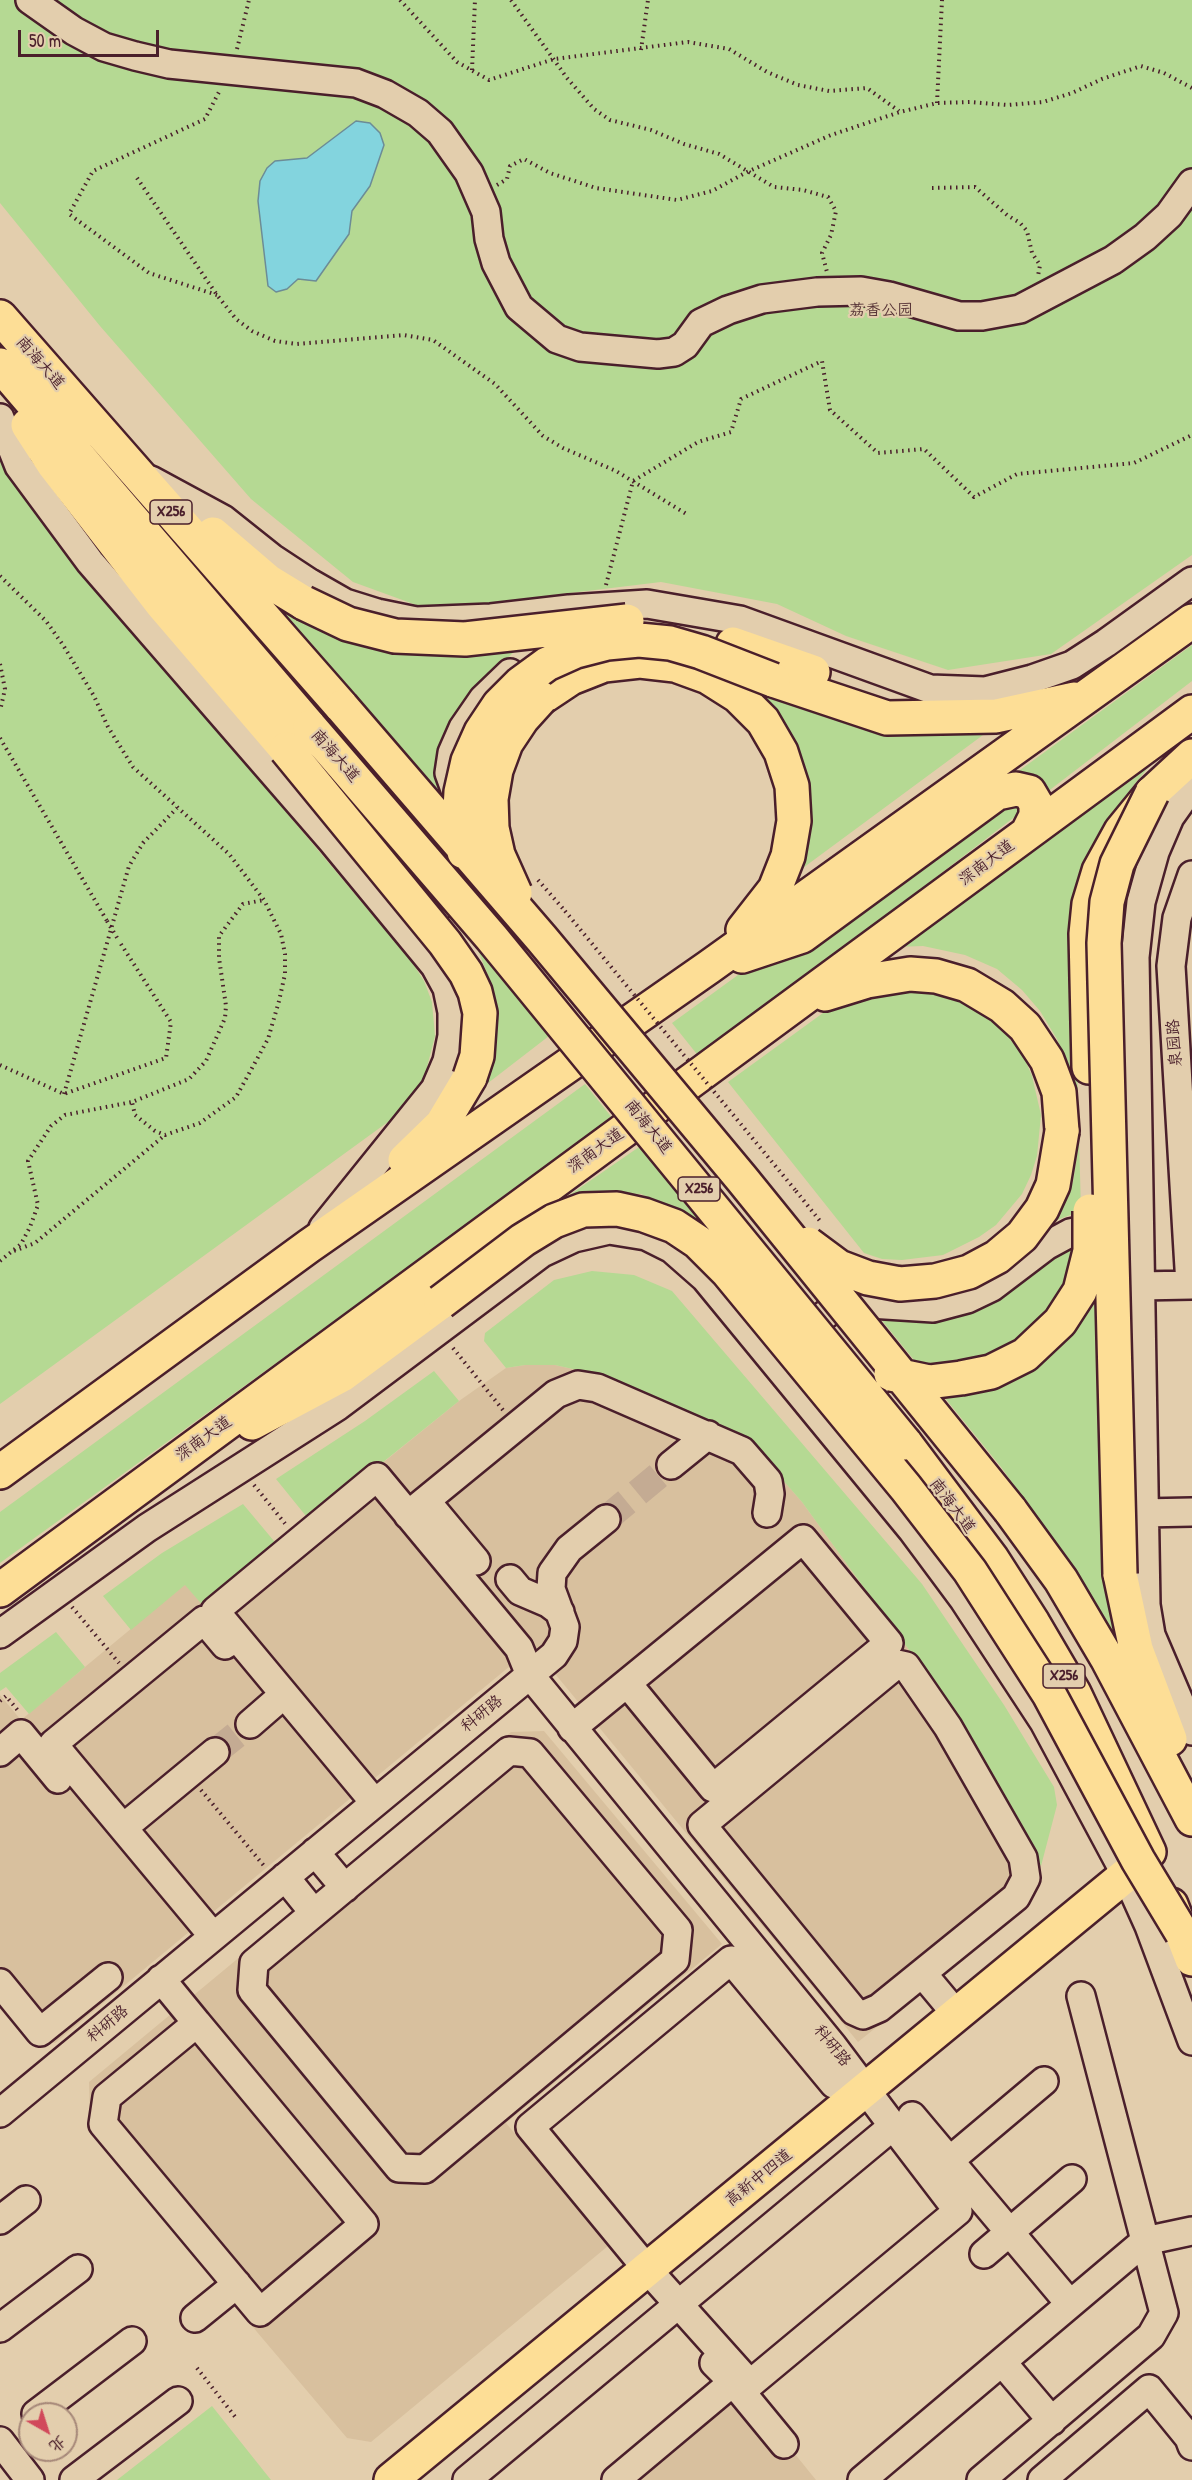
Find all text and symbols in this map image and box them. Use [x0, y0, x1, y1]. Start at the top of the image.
scale bar [21, 18, 162, 56]
text: 50 m [29, 28, 61, 53]
park label: 荔香公园 [849, 301, 913, 321]
street label: 南海大道 [12, 333, 68, 393]
road number: X256 [150, 500, 192, 524]
street label: 南海大道 [307, 726, 363, 786]
street label: 深南大道 [956, 836, 1018, 890]
street label: 泉园路 [1164, 1018, 1186, 1068]
street label: 南海大道 [620, 1096, 676, 1158]
street label: 深南大道 [564, 1124, 628, 1178]
road number: X256 [678, 1177, 720, 1201]
street label: 深南大道 [172, 1412, 236, 1466]
street label: 南海大道 [925, 1475, 979, 1537]
road number: X256 [1043, 1664, 1085, 1688]
street label: 科研路 [457, 1691, 507, 1737]
street label: 科研路 [83, 2001, 133, 2047]
street label: 科研路 [809, 2021, 855, 2071]
street label: 高新中四道 [722, 2145, 796, 2211]
north arrow [18, 2402, 78, 2462]
text: 北 [45, 2431, 71, 2458]

